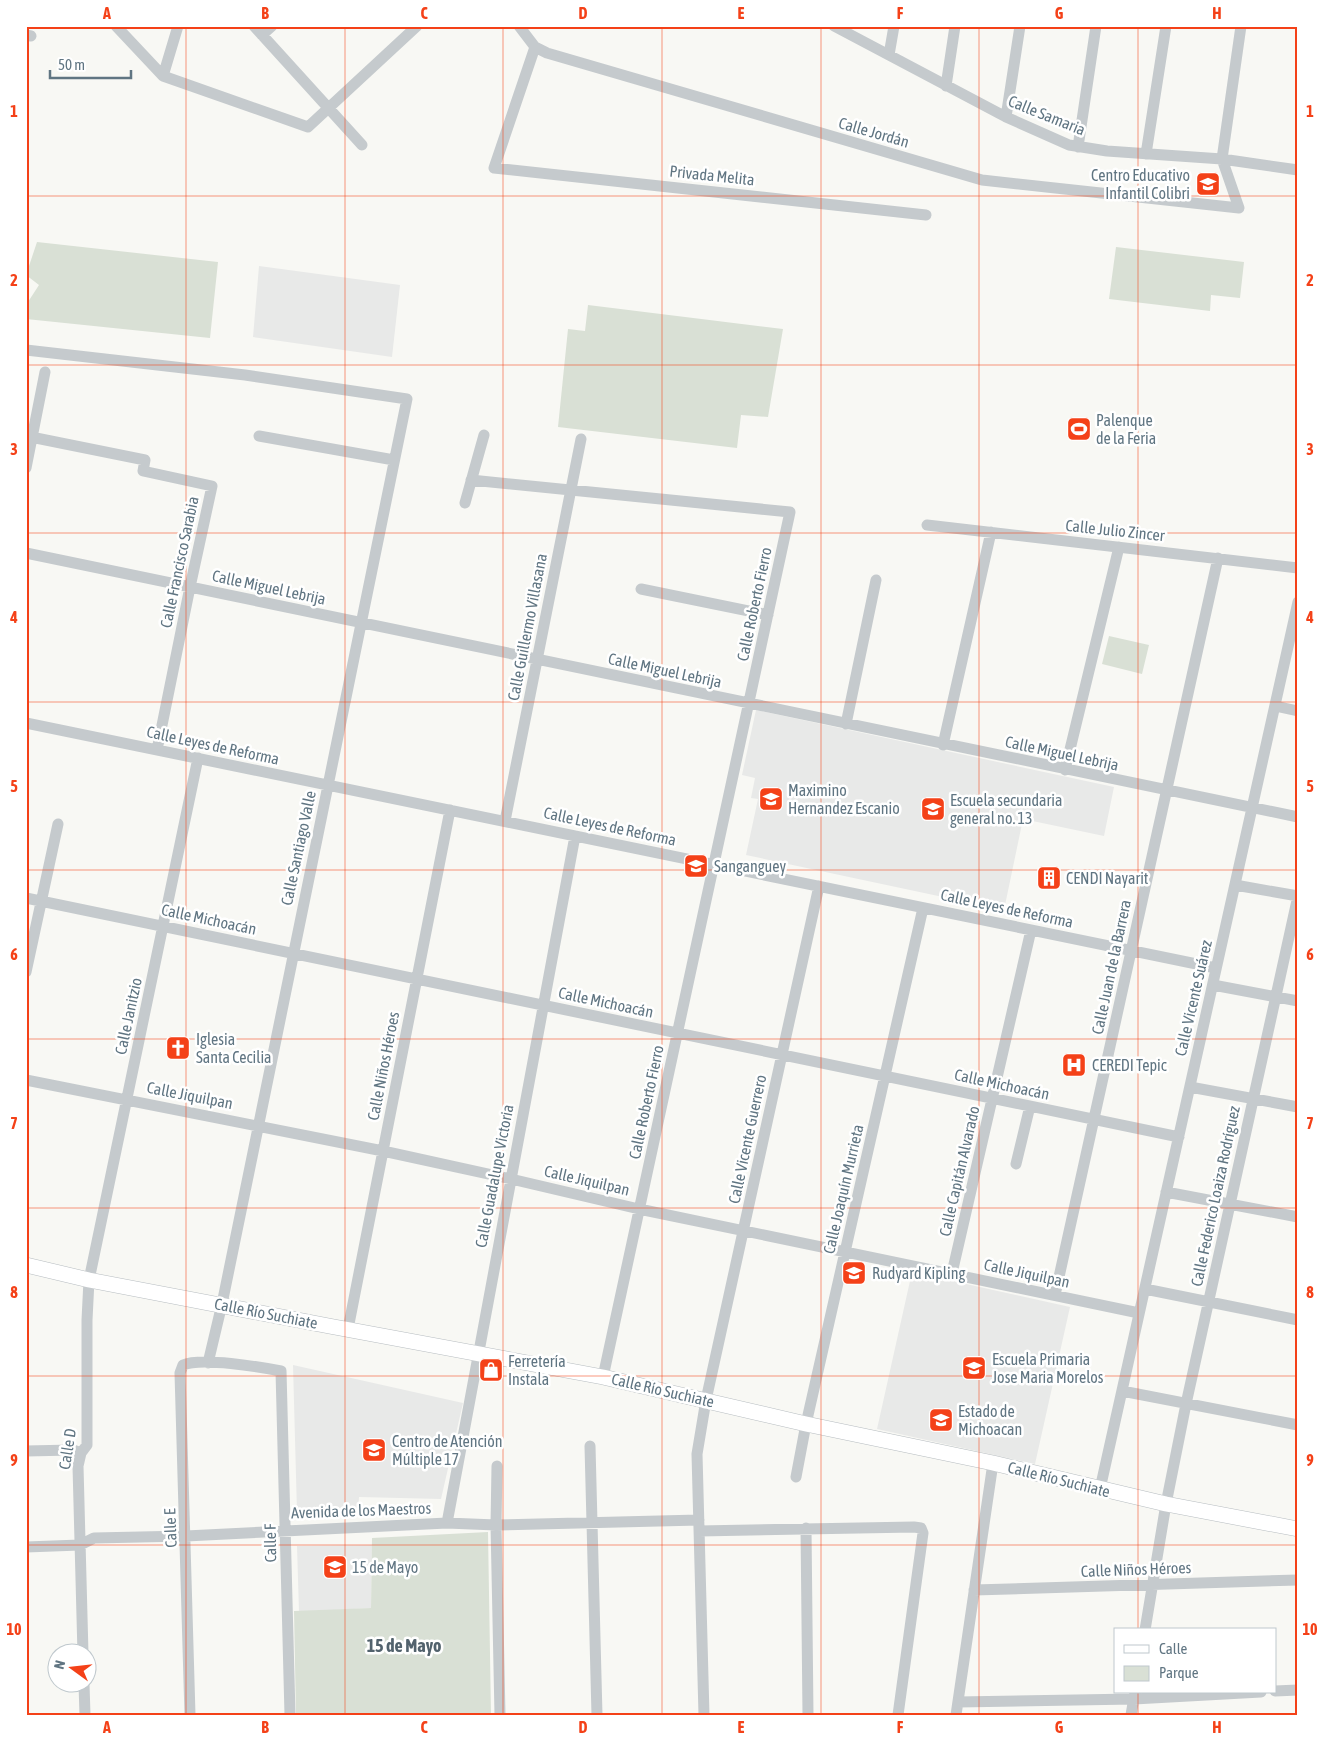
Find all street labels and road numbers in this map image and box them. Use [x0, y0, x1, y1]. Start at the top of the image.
street label: Calle Samaria [1006, 91, 1088, 139]
street label: Calle Jordán [837, 113, 911, 151]
street label: Privada Melita [669, 162, 755, 188]
street label: Calle Francisco Sarabia [156, 495, 202, 629]
street label: Calle Julio Zincer [1065, 516, 1166, 544]
street label: Calle Roberto Fierro [733, 545, 775, 663]
street label: Calle Guillermo Villasana [504, 552, 550, 702]
street label: Calle Miguel Lebrija [210, 566, 327, 609]
street label: Calle Miguel Lebrija [606, 649, 723, 692]
street label: Calle Leyes de Reforma [145, 722, 281, 769]
street label: Calle Miguel Lebrija [1003, 732, 1120, 775]
street label: Calle Santiago Valle [277, 789, 320, 907]
street label: Calle Leyes de Reforma [542, 803, 678, 850]
street label: Calle Leyes de Reforma [939, 885, 1075, 932]
street label: Calle Juan de la Barrera [1088, 898, 1134, 1036]
street label: Calle Michoacán [160, 900, 258, 938]
street label: Calle Vicente Suárez [1171, 938, 1215, 1058]
street label: Calle Janitzio [111, 976, 145, 1056]
street label: Calle Michoacán [557, 983, 655, 1021]
street label: Calle Niños Héroes [364, 1010, 402, 1122]
street label: Calle Roberto Fierro [625, 1043, 667, 1161]
street label: Calle Michoacán [953, 1065, 1051, 1103]
street label: Calle Vicente Guerrero [725, 1073, 769, 1205]
street label: Calle Jiquilpan [145, 1078, 235, 1113]
street label: Calle Guadalupe Victoria [471, 1103, 518, 1249]
street label: Calle Capitán Alvarado [935, 1104, 984, 1238]
street label: Calle Federico Loaiza Rodríguez [1187, 1104, 1244, 1288]
street label: Calle Joaquín Murrieta [819, 1123, 868, 1256]
street label: Calle Jiquilpan [542, 1161, 632, 1200]
street label: Calle Jiquilpan [982, 1255, 1072, 1292]
street label: Calle Río Suchiate [213, 1294, 319, 1332]
street label: Calle Río Suchiate [610, 1369, 716, 1411]
street label: Calle D [55, 1427, 79, 1471]
street label: Calle Río Suchiate [1006, 1458, 1112, 1500]
street label: Avenida de los Maestros [291, 1499, 432, 1521]
street label: Calle E [160, 1508, 180, 1548]
street label: Calle F [261, 1523, 279, 1563]
street label: Calle Niños Héroes [1081, 1558, 1192, 1580]

